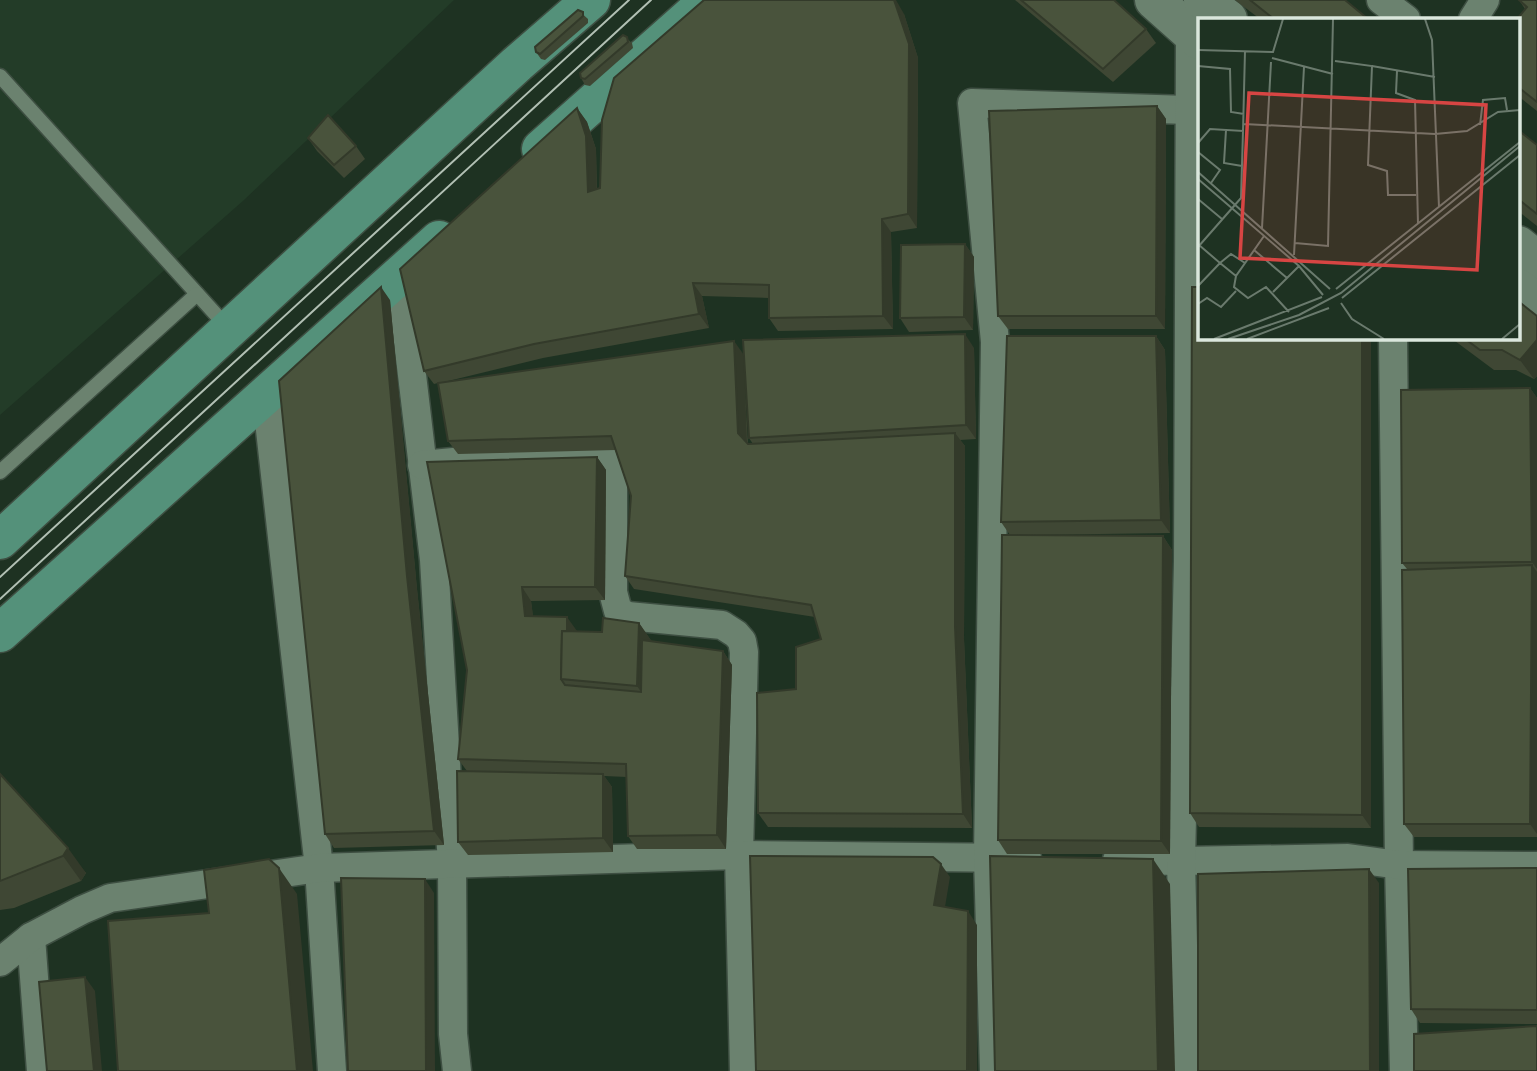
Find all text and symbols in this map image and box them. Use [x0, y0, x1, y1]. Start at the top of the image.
inset map [1198, 18, 1520, 340]

